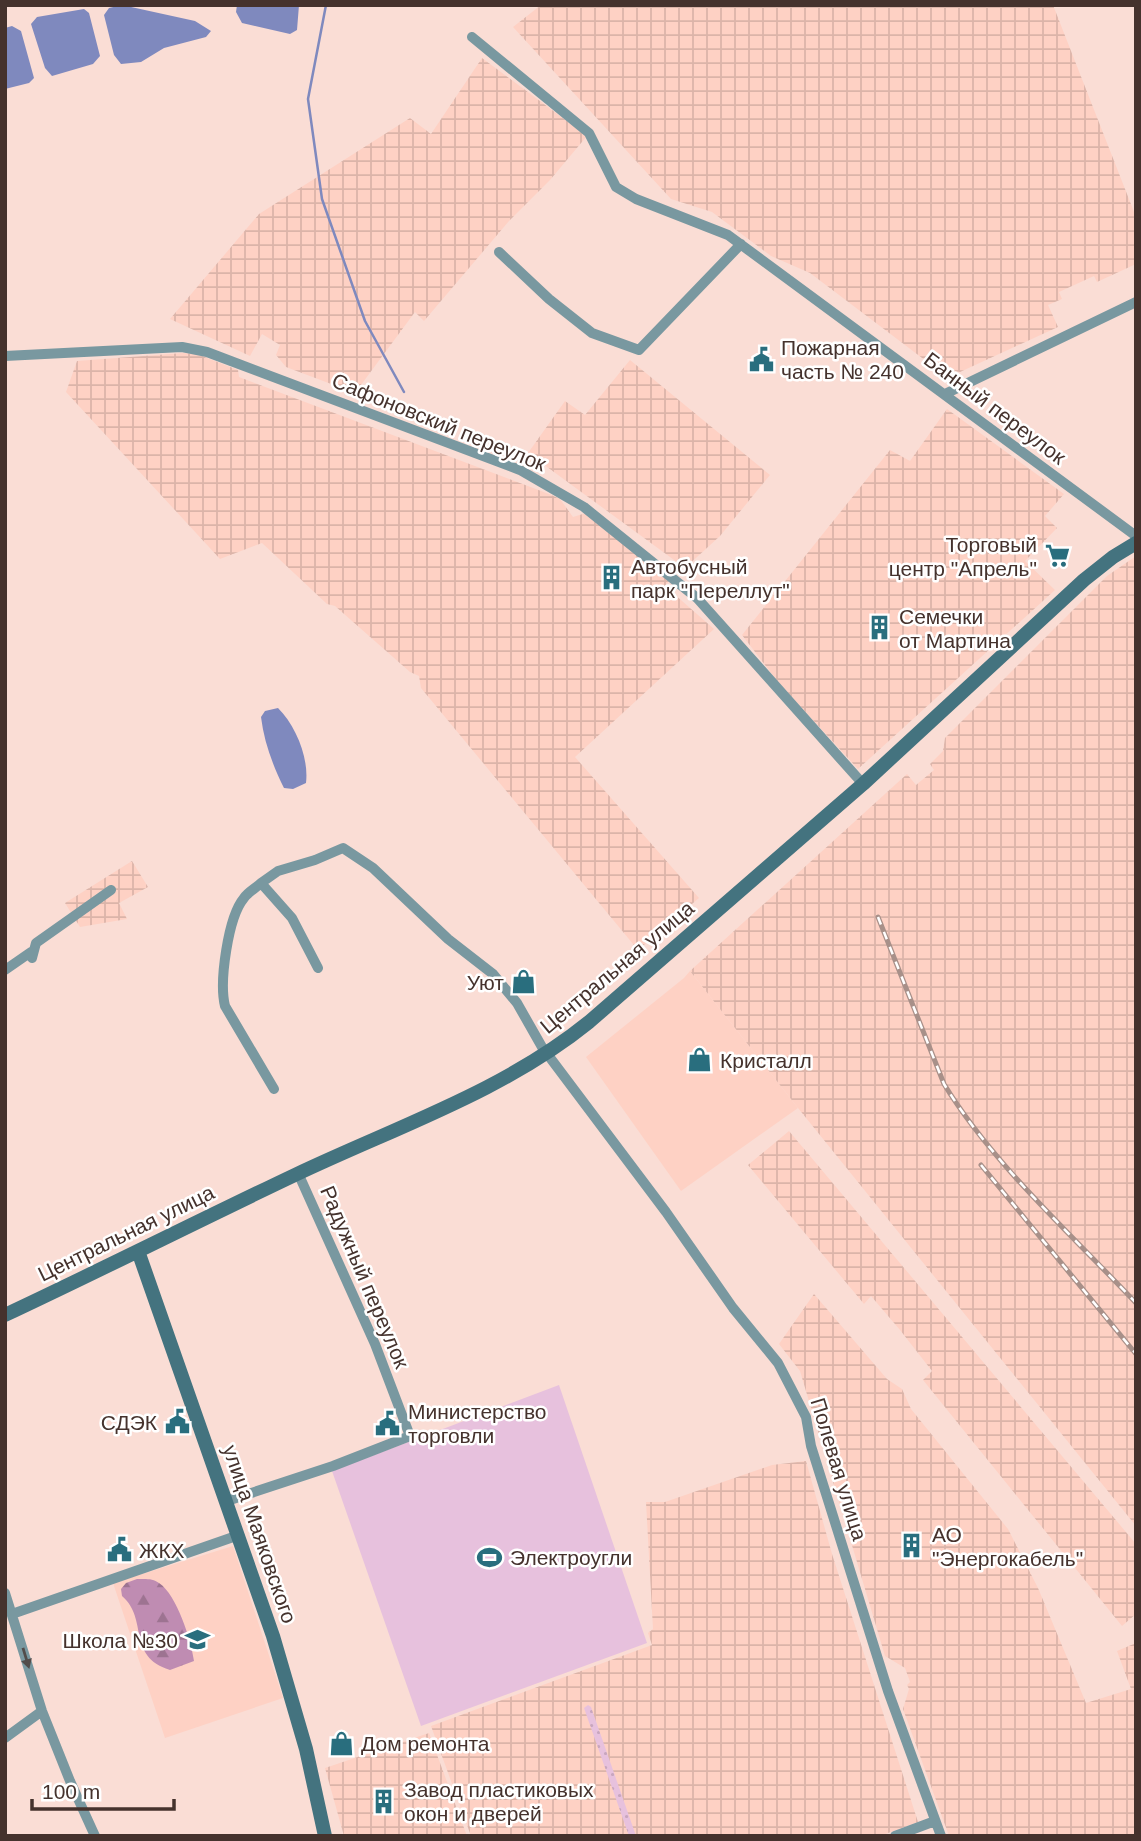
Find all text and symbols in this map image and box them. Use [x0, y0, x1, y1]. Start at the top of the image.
place label: Пожарная часть № 240 [781, 336, 904, 383]
public building icon: Пожарная часть № 240 [747, 345, 775, 373]
street label: Банный переулок [920, 347, 1071, 469]
street label: Сафоновский переулок [329, 368, 550, 476]
place label: Торговый центр "Апрель" [889, 533, 1037, 580]
supermarket icon: Торговый центр "Апрель" [1043, 542, 1071, 570]
place label: Автобусный парк "Переллут" [631, 555, 790, 602]
building icon: Автобусный парк "Переллут" [597, 564, 625, 592]
place label: Семечки от Мартина [899, 605, 1011, 652]
building icon: Семечки от Мартина [865, 614, 893, 642]
street label: Центральная улица [536, 896, 699, 1038]
shop icon: Уют [510, 968, 538, 996]
place label: Уют [467, 971, 504, 994]
shop icon: Кристалл [686, 1046, 714, 1074]
place label: Кристалл [720, 1049, 812, 1072]
street label: Центральная улица [34, 1180, 218, 1286]
street label: Радужный переулок [316, 1182, 414, 1372]
street label: Полевая улица [806, 1395, 872, 1543]
place label: Министерство торговли [408, 1400, 547, 1447]
public building icon: СДЭК [163, 1408, 191, 1436]
public building icon: Министерство торговли [374, 1409, 402, 1437]
place label: СДЭК [101, 1411, 158, 1434]
street label: улица Маяковского [219, 1442, 301, 1626]
place label: АО "Энергокабель" [932, 1523, 1083, 1570]
building icon: АО "Энергокабель" [898, 1532, 926, 1560]
public building icon: ЖКХ [105, 1536, 133, 1564]
place label: ЖКХ [139, 1539, 185, 1562]
sports icon: Электроугли [476, 1543, 504, 1571]
place label: Электроугли [510, 1546, 632, 1569]
school or university icon: Школа №30 [184, 1626, 212, 1654]
place label: Школа №30 [62, 1629, 178, 1652]
one-way arrow [21, 1647, 31, 1668]
shop icon: Дом ремонта [327, 1729, 355, 1757]
place label: Дом ремонта [361, 1732, 490, 1755]
scale bar [32, 1768, 173, 1812]
place label: Завод пластиковых окон и дверей [404, 1778, 594, 1825]
text: 100 m [42, 1780, 100, 1803]
building icon: Завод пластиковых окон и дверей [370, 1787, 398, 1815]

